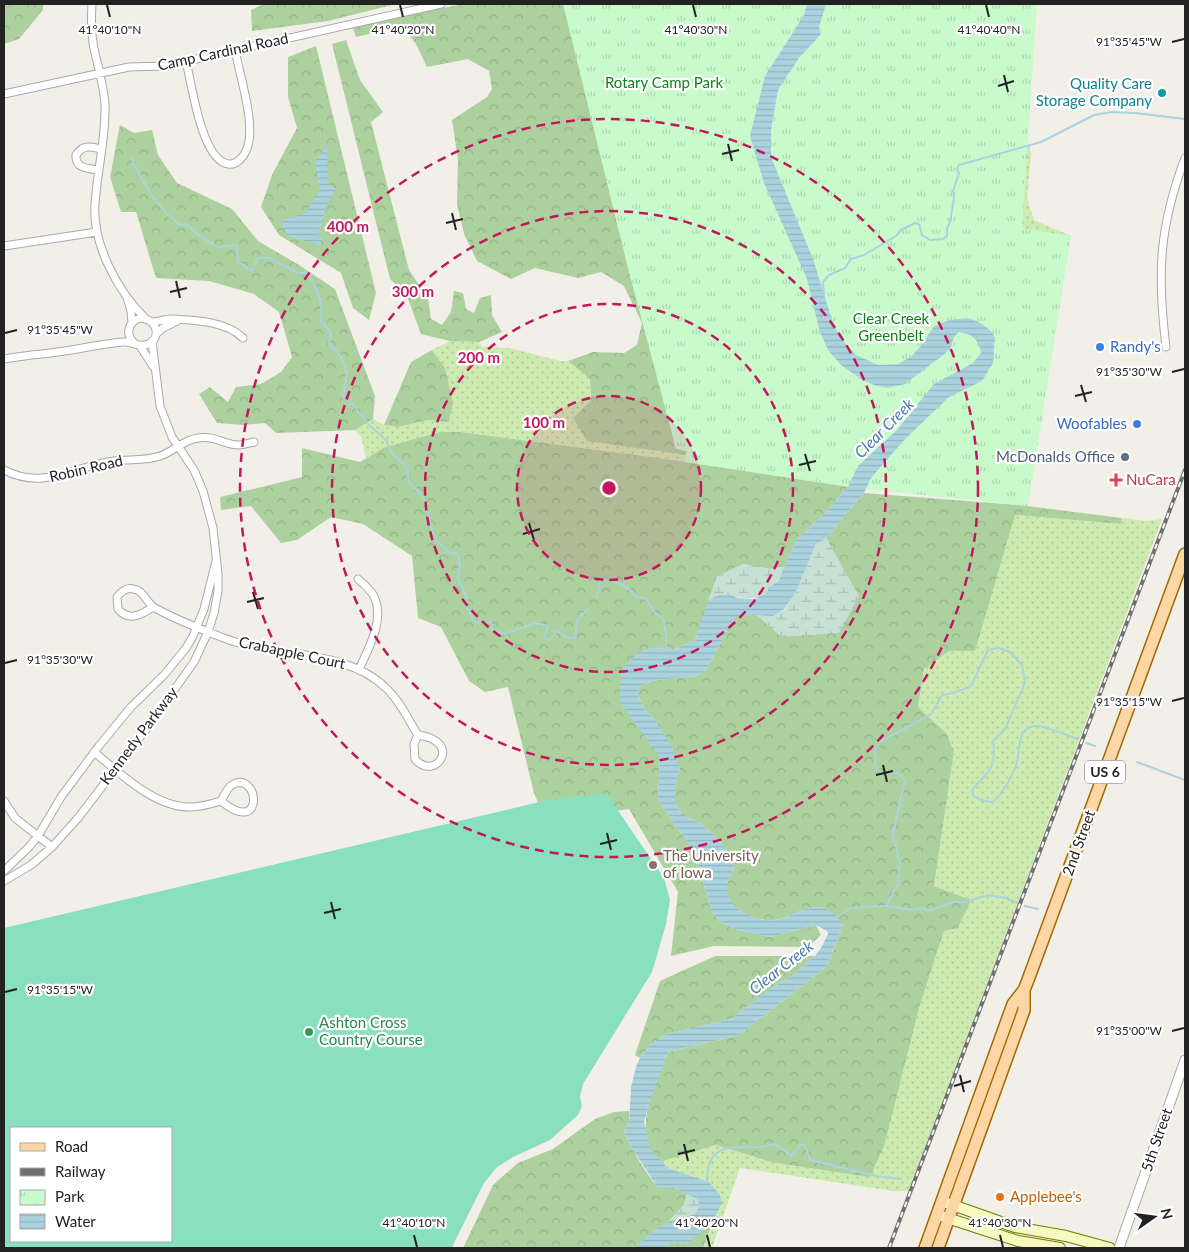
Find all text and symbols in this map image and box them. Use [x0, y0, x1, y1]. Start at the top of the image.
text: 41°40'10"N [79, 22, 141, 37]
text: 41°40'20"N [372, 22, 434, 37]
text: 41°40'30"N [665, 22, 727, 37]
text: 41°40'40"N [958, 22, 1020, 37]
street label: Camp Cardinal Road [156, 28, 290, 74]
text: 91°35'45"W [1096, 34, 1163, 49]
park label: Rotary Camp Park [605, 73, 723, 91]
place label: Quality Care Storage Company [1036, 74, 1152, 109]
marker: Quality Care Storage Company [1156, 87, 1168, 99]
text: 400 m [327, 217, 369, 235]
text: 300 m [392, 282, 434, 300]
park label: Clear Creek Greenbelt [853, 309, 930, 344]
text: 91°35'45"W [27, 322, 94, 337]
place label: Randy's [1110, 337, 1161, 355]
marker: Randy's [1094, 341, 1106, 353]
text: 200 m [458, 348, 500, 366]
text: 91°35'30"W [1096, 364, 1163, 379]
water label: Clear Creek [850, 394, 918, 461]
text: 100 m [523, 413, 565, 431]
place label: Woofables [1056, 414, 1127, 432]
marker: Woofables [1131, 418, 1143, 430]
place label: McDonalds Office [996, 447, 1115, 465]
street label: Robin Road [47, 451, 124, 485]
marker: McDonalds Office [1119, 451, 1131, 463]
place label: NuCara [1126, 470, 1176, 488]
marker: NuCara [1110, 474, 1122, 486]
centre of rings [600, 479, 618, 497]
street label: Crabapple Court [237, 632, 348, 672]
text: 91°35'30"W [27, 652, 94, 667]
street label: Kennedy Parkway [96, 683, 181, 788]
text: 91°35'15"W [1096, 694, 1163, 709]
road number: US 6 [1085, 760, 1125, 784]
street label: 2nd Street [1058, 807, 1098, 878]
place label: The University of Iowa [663, 846, 759, 881]
marker: The University of Iowa [647, 859, 659, 871]
water label: Clear Creek [745, 935, 817, 998]
text: 91°35'15"W [27, 982, 94, 997]
place label: Ashton Cross Country Course [319, 1013, 423, 1048]
text: 91°35'00"W [1096, 1023, 1163, 1038]
marker: Ashton Cross Country Course [303, 1026, 315, 1038]
street label: 5th Street [1137, 1105, 1175, 1174]
legend [10, 1127, 172, 1242]
text: Road [55, 1137, 88, 1155]
text: Railway [55, 1162, 106, 1180]
text: Park [55, 1187, 85, 1205]
place label: Applebee's [1010, 1187, 1082, 1205]
marker: Applebee's [994, 1191, 1006, 1203]
north arrow [1129, 1192, 1179, 1242]
text: N [1158, 1206, 1177, 1221]
text: Water [55, 1212, 96, 1230]
text: 41°40'10"N [383, 1215, 445, 1230]
text: 41°40'20"N [676, 1215, 738, 1230]
text: 41°40'30"N [969, 1215, 1031, 1230]

